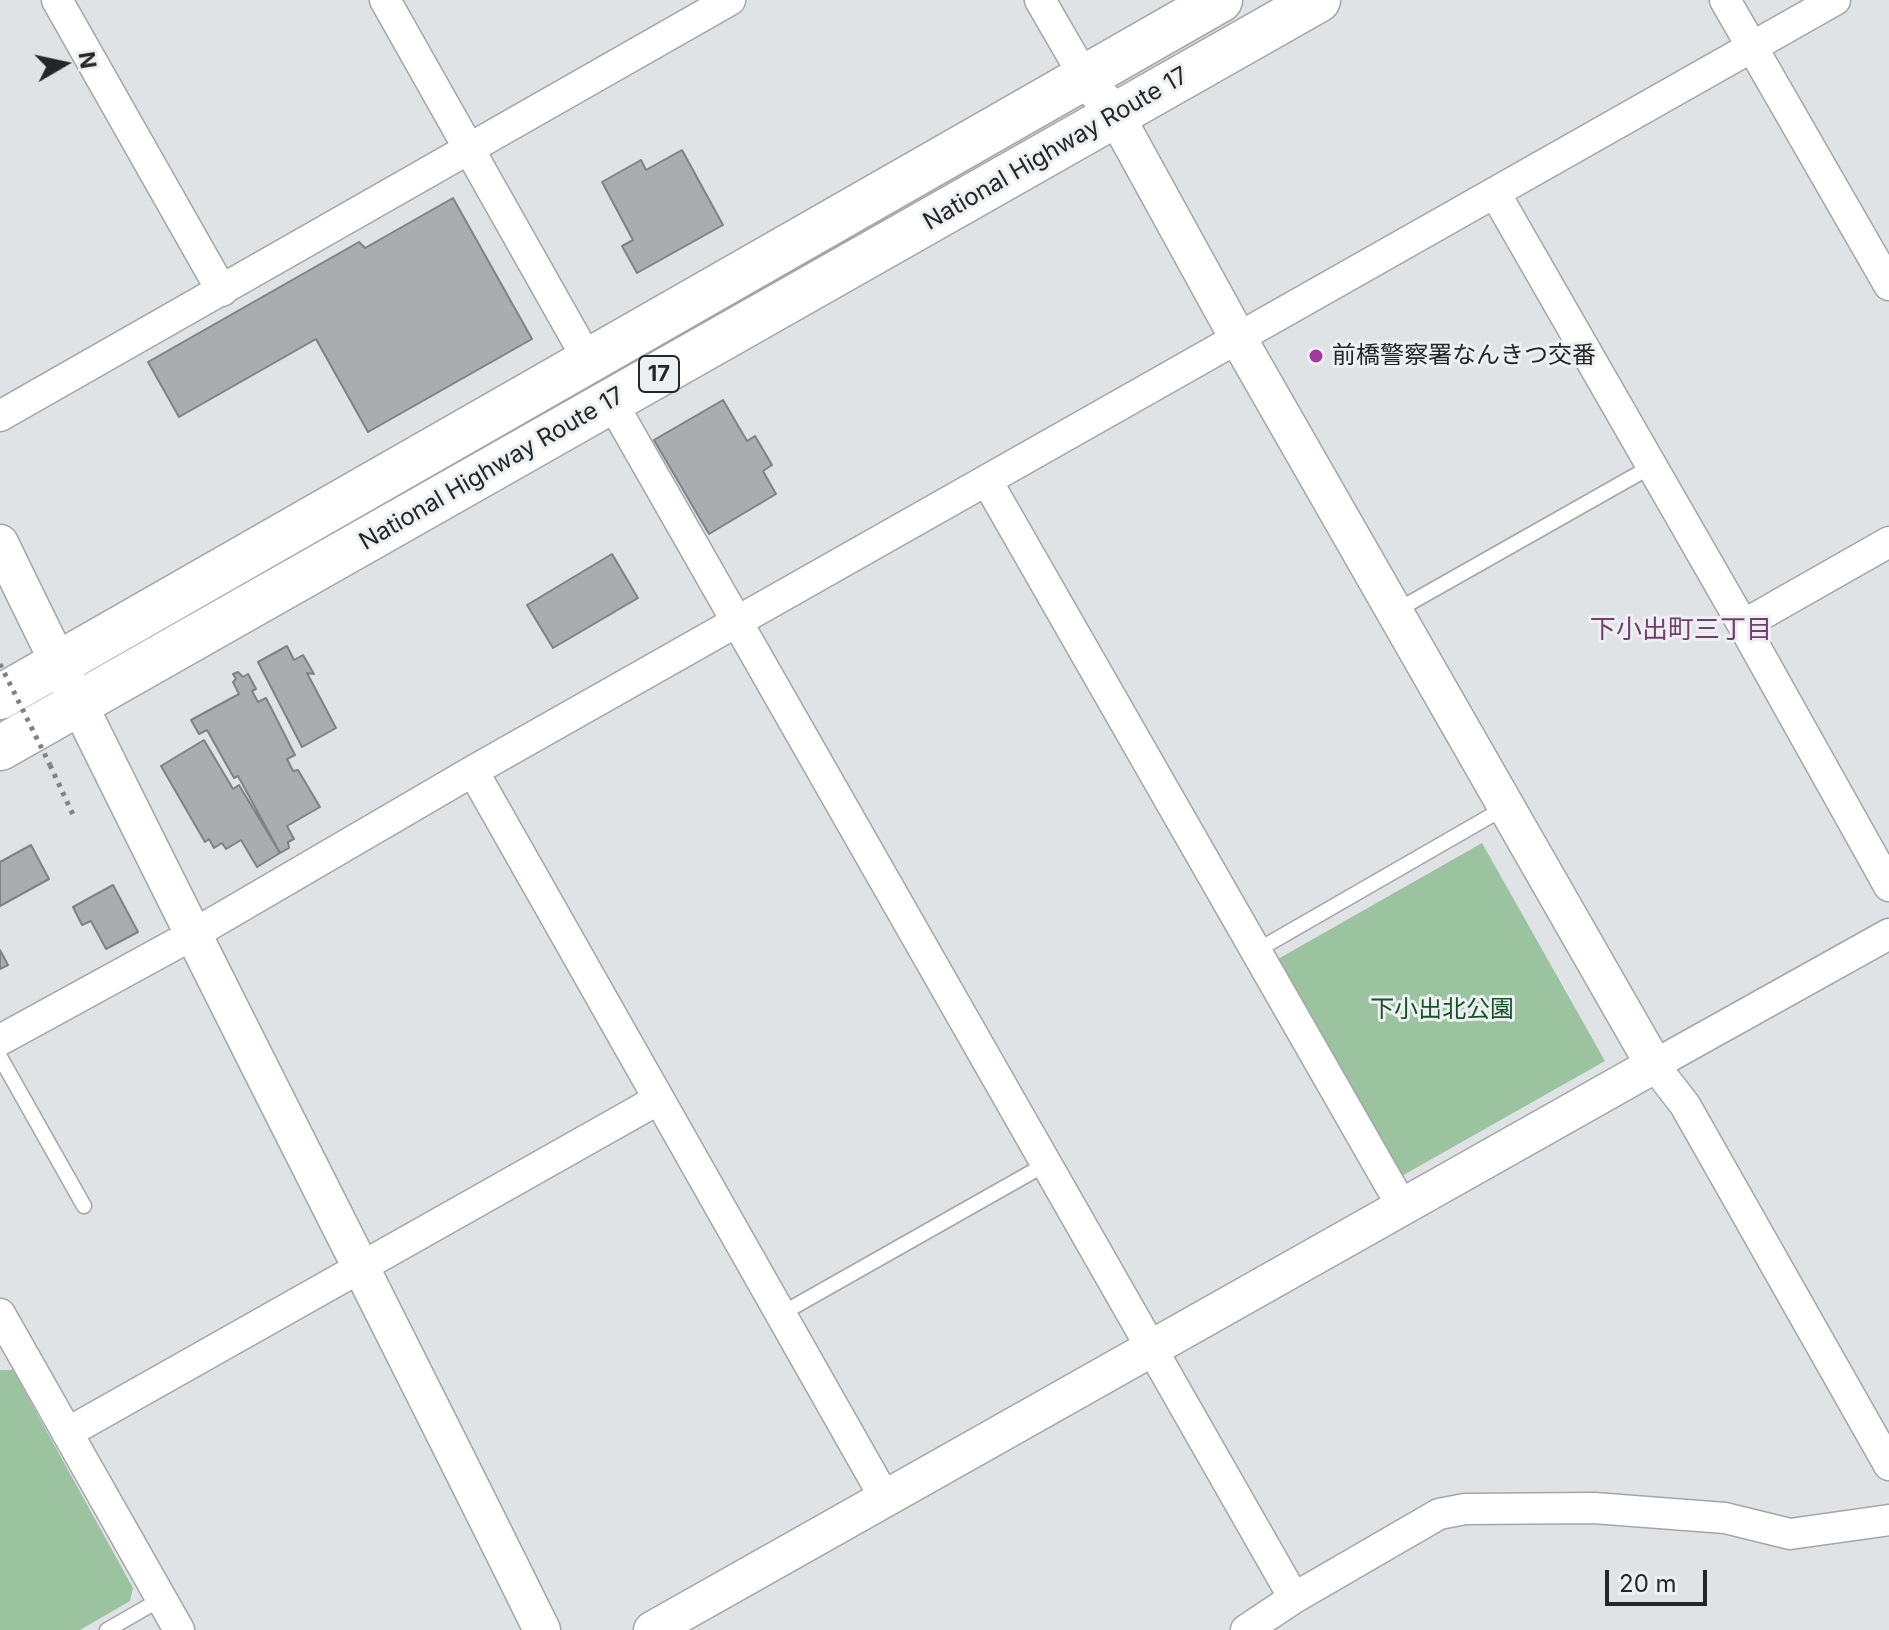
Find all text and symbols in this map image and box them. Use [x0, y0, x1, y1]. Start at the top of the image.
north arrow [24, 24, 104, 104]
text: N [74, 50, 102, 71]
street label: National Highway Route 17 [919, 61, 1193, 237]
place label: 前橋警察署なんきつ交番 [1332, 342, 1596, 370]
marker: 前橋警察署なんきつ交番 [1307, 347, 1325, 365]
road number: 17 [639, 356, 679, 392]
street label: National Highway Route 17 [355, 381, 629, 557]
district label: 下小出町三丁目 [1590, 614, 1772, 646]
park label: 下小出北公園 [1370, 996, 1514, 1024]
scale bar [1609, 1554, 1711, 1604]
text: 20 m [1619, 1569, 1677, 1598]

